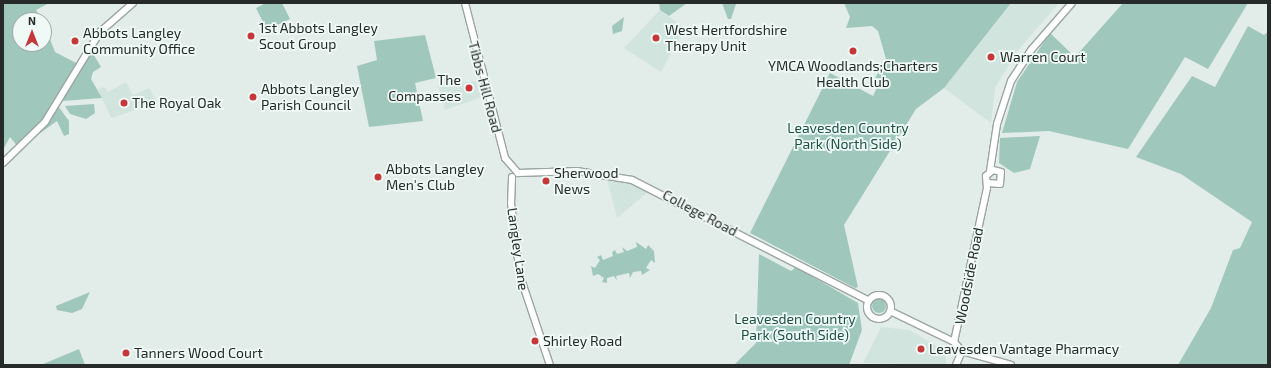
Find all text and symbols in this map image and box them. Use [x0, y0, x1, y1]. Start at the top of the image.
north arrow [12, 12, 52, 52]
text: N [28, 14, 36, 27]
place label: 1st Abbots Langley Scout Group [259, 20, 378, 52]
place label: West Hertfordshire Therapy Unit [665, 22, 787, 54]
place label: Abbots Langley Community Office [83, 25, 196, 58]
marker: 1st Abbots Langley Scout Group [246, 31, 256, 41]
marker: West Hertfordshire Therapy Unit [650, 32, 662, 44]
marker: Abbots Langley Community Office [70, 36, 80, 46]
street label: Tibbs Hill Road [465, 39, 505, 135]
marker: YMCA Woodlands;Charters Health Club [848, 46, 858, 56]
place label: Warren Court [1000, 49, 1085, 65]
marker: Warren Court [985, 51, 997, 63]
place label: YMCA Woodlands;Charters Health Club [768, 58, 938, 90]
place label: The Compasses [388, 72, 461, 104]
place label: Abbots Langley Parish Council [261, 81, 359, 114]
marker: The Compasses [464, 83, 474, 93]
marker: Abbots Langley Parish Council [248, 92, 258, 102]
place label: The Royal Oak [132, 95, 222, 111]
marker: The Royal Oak [119, 98, 129, 108]
park label: Leavesden Country Park (North Side) [787, 120, 909, 152]
place label: Abbots Langley Men's Club [386, 161, 484, 194]
place label: Sherwood News [554, 165, 619, 198]
marker: Abbots Langley Men's Club [373, 172, 383, 182]
marker: Sherwood News [541, 176, 551, 186]
street label: College Road [660, 186, 740, 240]
street label: Langley Lane [504, 206, 532, 292]
street label: Woodside Road [951, 226, 987, 326]
park label: Leavesden Country Park (South Side) [734, 311, 856, 344]
place label: Shirley Road [543, 333, 622, 349]
marker: Shirley Road [530, 336, 540, 346]
place label: Leavesden Vantage Pharmacy [929, 341, 1119, 357]
marker: Leavesden Vantage Pharmacy [916, 344, 926, 354]
place label: Tanners Wood Court [134, 345, 263, 361]
marker: Tanners Wood Court [121, 348, 131, 358]

